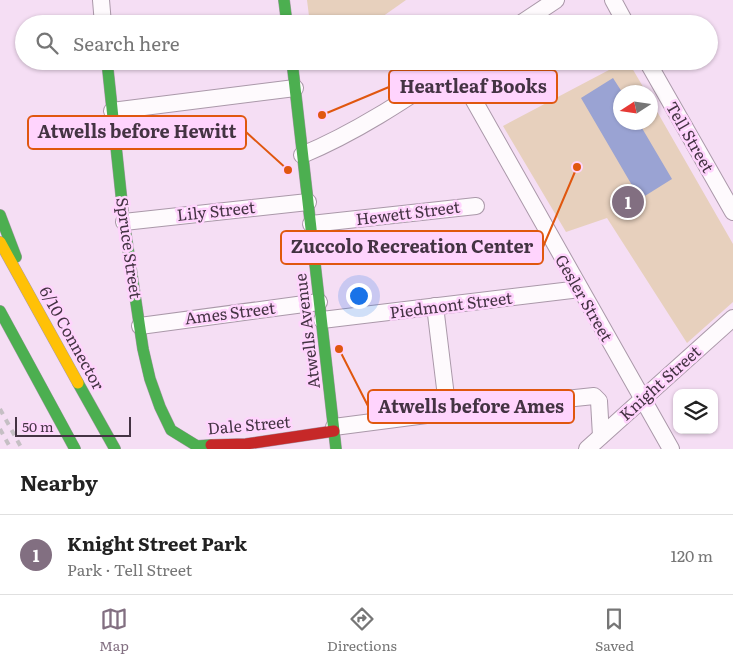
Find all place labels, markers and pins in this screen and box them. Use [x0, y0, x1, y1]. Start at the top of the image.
callout: Heartleaf Books [389, 70, 557, 103]
callout: Atwells before Hewitt [28, 116, 246, 149]
pin: 1 [612, 183, 644, 221]
callout: Zuccolo Recreation Center [281, 231, 543, 264]
callout: Atwells before Ames [368, 390, 574, 423]

